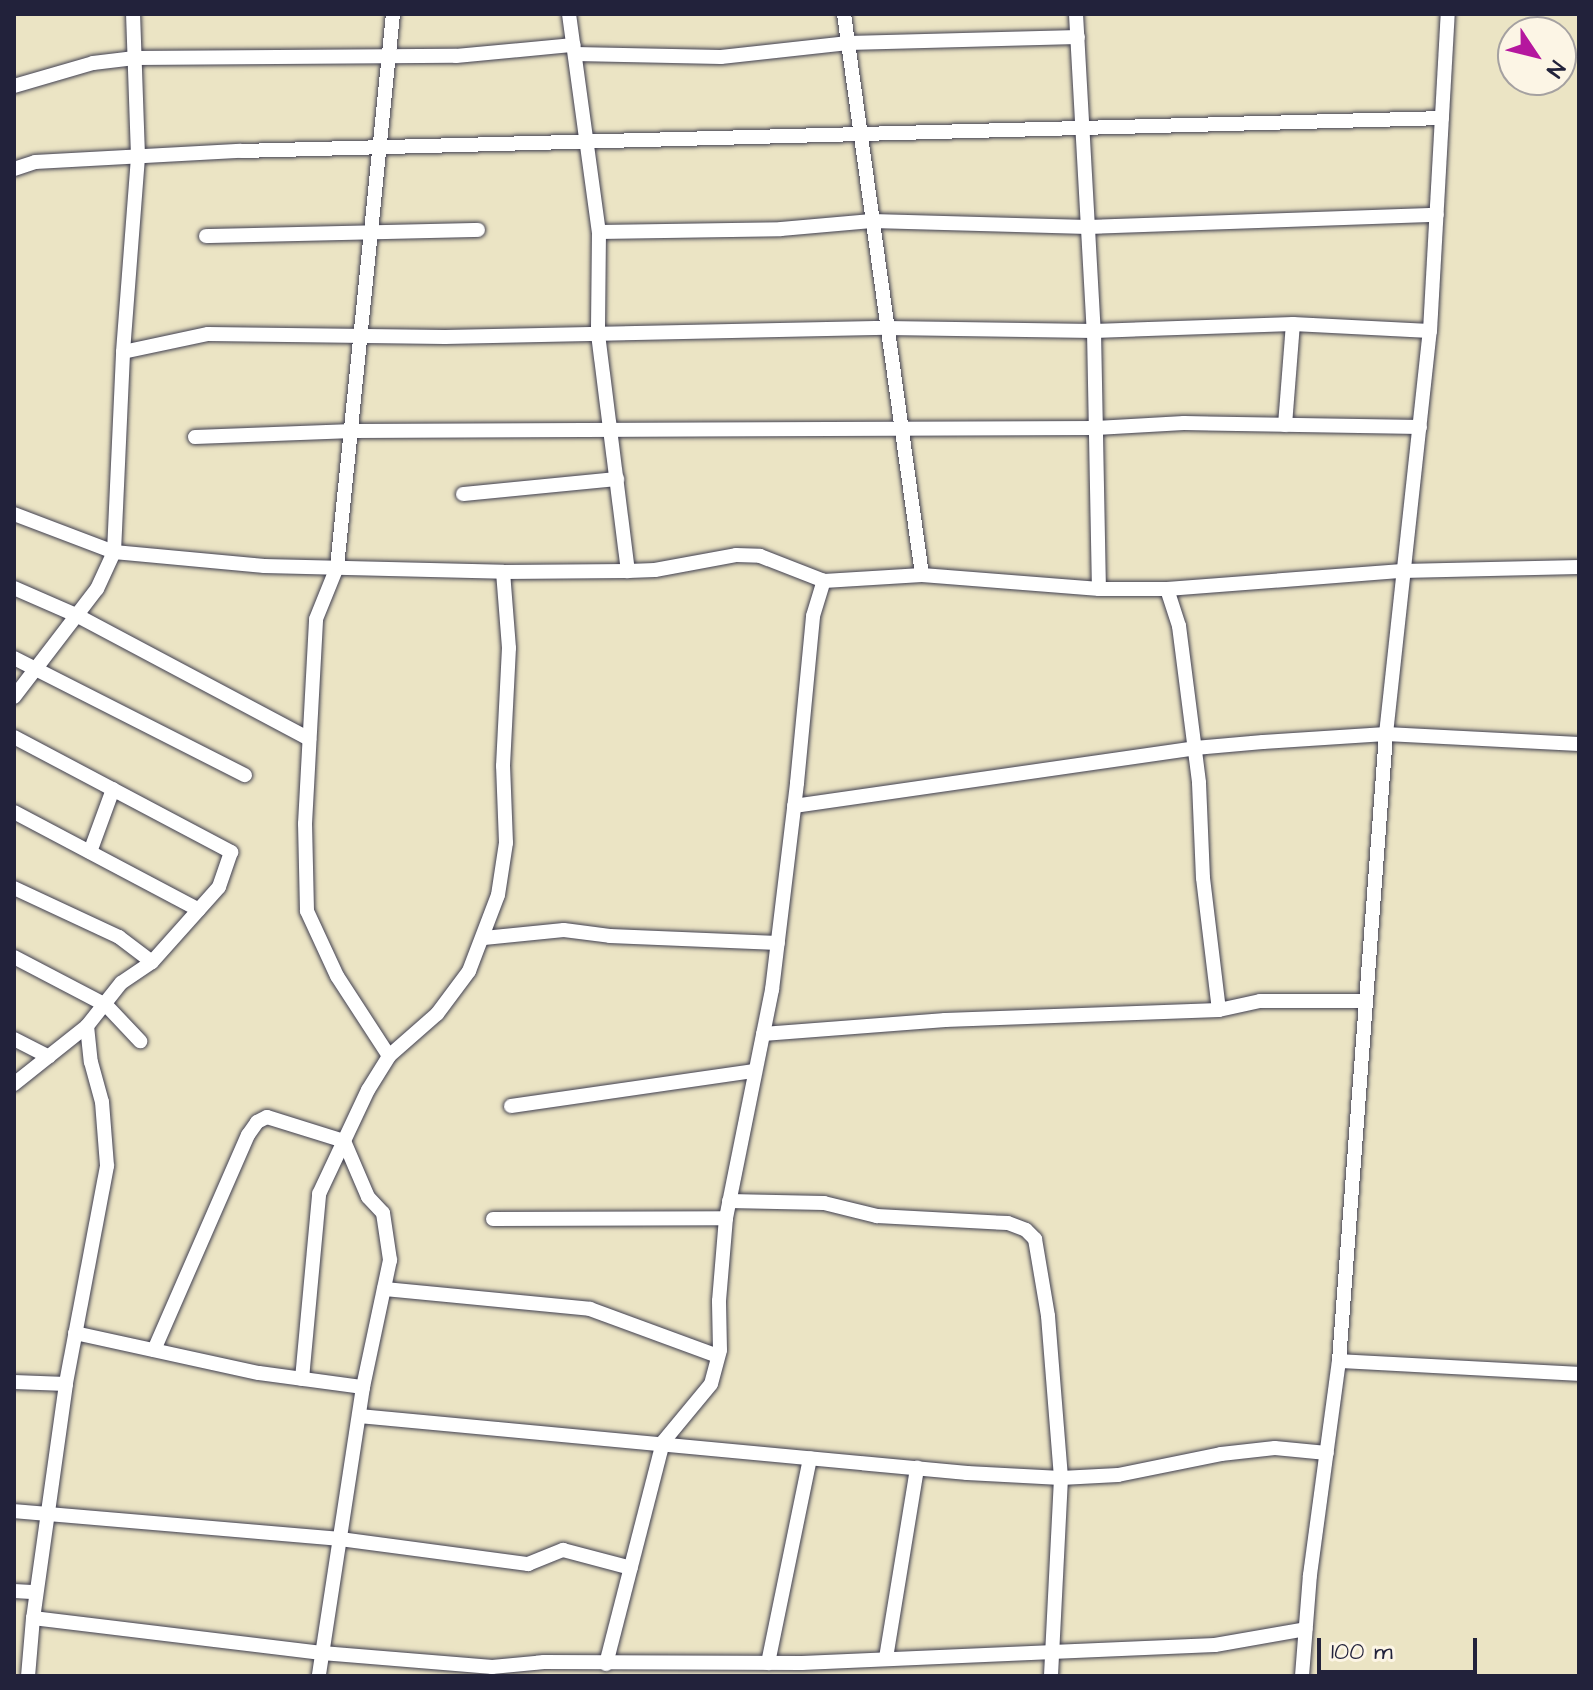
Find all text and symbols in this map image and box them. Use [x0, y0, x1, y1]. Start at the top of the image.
north arrow [1497, 16, 1577, 96]
text: N [1539, 54, 1572, 83]
scale bar [1321, 1622, 1481, 1672]
text: 100 m [1331, 1635, 1393, 1669]

